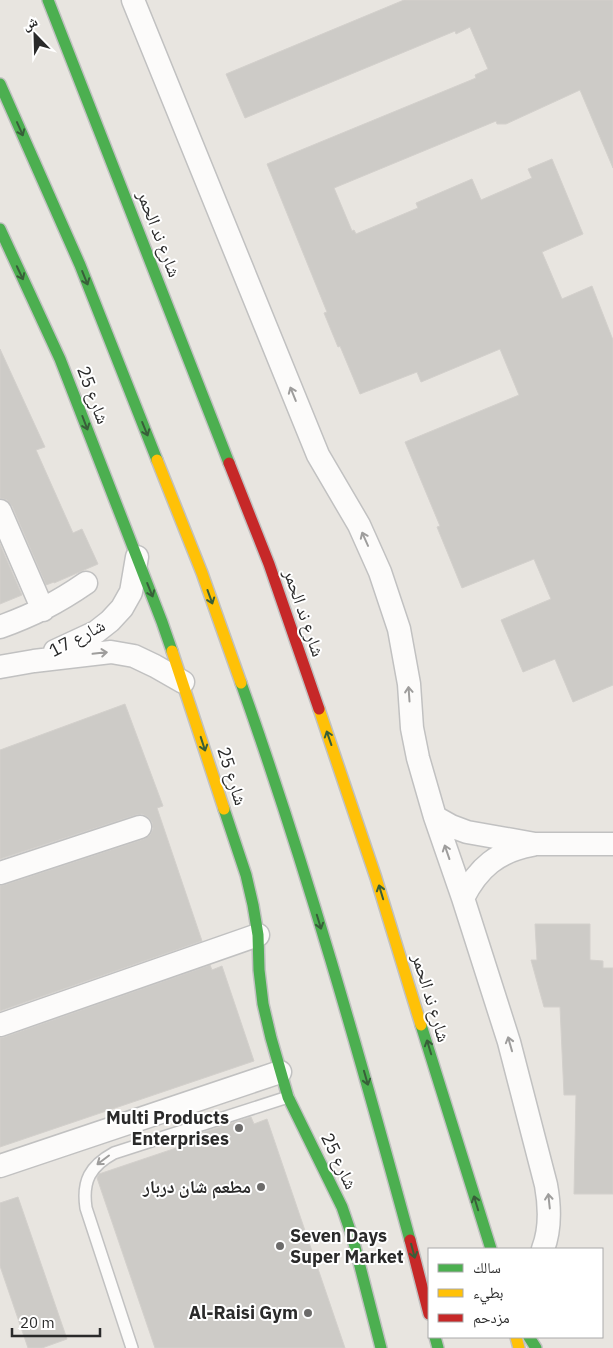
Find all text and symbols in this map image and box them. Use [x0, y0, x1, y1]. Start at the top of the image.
north arrow [10, 10, 60, 60]
text: ش [20, 12, 40, 34]
one-way arrow [15, 121, 25, 136]
street label: شارع ند الحمر [132, 186, 187, 280]
one-way arrow [16, 265, 26, 280]
one-way arrow [80, 270, 90, 285]
street label: شارع 25 [72, 363, 115, 427]
one-way arrow [287, 387, 297, 402]
one-way arrow [81, 415, 90, 430]
one-way arrow [140, 421, 150, 436]
one-way arrow [360, 532, 369, 547]
street label: شارع ند الحمر [278, 565, 330, 660]
one-way arrow [146, 582, 155, 597]
one-way arrow [206, 588, 215, 604]
street label: شارع 17 [45, 613, 109, 662]
one-way arrow [92, 648, 108, 658]
one-way arrow [405, 687, 414, 703]
one-way arrow [323, 730, 333, 746]
one-way arrow [199, 735, 209, 751]
street label: شارع 25 [212, 744, 253, 808]
one-way arrow [442, 844, 451, 860]
one-way arrow [375, 884, 385, 900]
one-way arrow [315, 914, 325, 930]
street label: شارع ند الحمر [407, 950, 456, 1045]
one-way arrow [504, 1036, 514, 1052]
one-way arrow [423, 1040, 433, 1056]
one-way arrow [361, 1069, 371, 1085]
place label: Multi Products Enterprises [106, 1106, 229, 1150]
marker: Multi Products Enterprises [233, 1122, 245, 1134]
street label: شارع 25 [316, 1129, 363, 1193]
one-way arrow [97, 1155, 110, 1166]
place label: مطعم شان دربار [142, 1175, 251, 1199]
marker: مطعم شان دربار [255, 1181, 267, 1193]
one-way arrow [544, 1194, 554, 1210]
one-way arrow [471, 1195, 481, 1211]
place label: Seven Days Super Market [290, 1224, 404, 1268]
marker: Seven Days Super Market [274, 1240, 286, 1252]
one-way arrow [409, 1243, 419, 1259]
legend [428, 1248, 603, 1338]
text: سالك [473, 1258, 501, 1277]
text: بطيء [473, 1283, 503, 1305]
place label: Al-Raisi Gym [189, 1301, 298, 1324]
scale bar [12, 1306, 100, 1338]
marker: Al-Raisi Gym [302, 1307, 314, 1319]
text: مزدحم [473, 1308, 510, 1328]
text: 20 m [20, 1313, 55, 1332]

